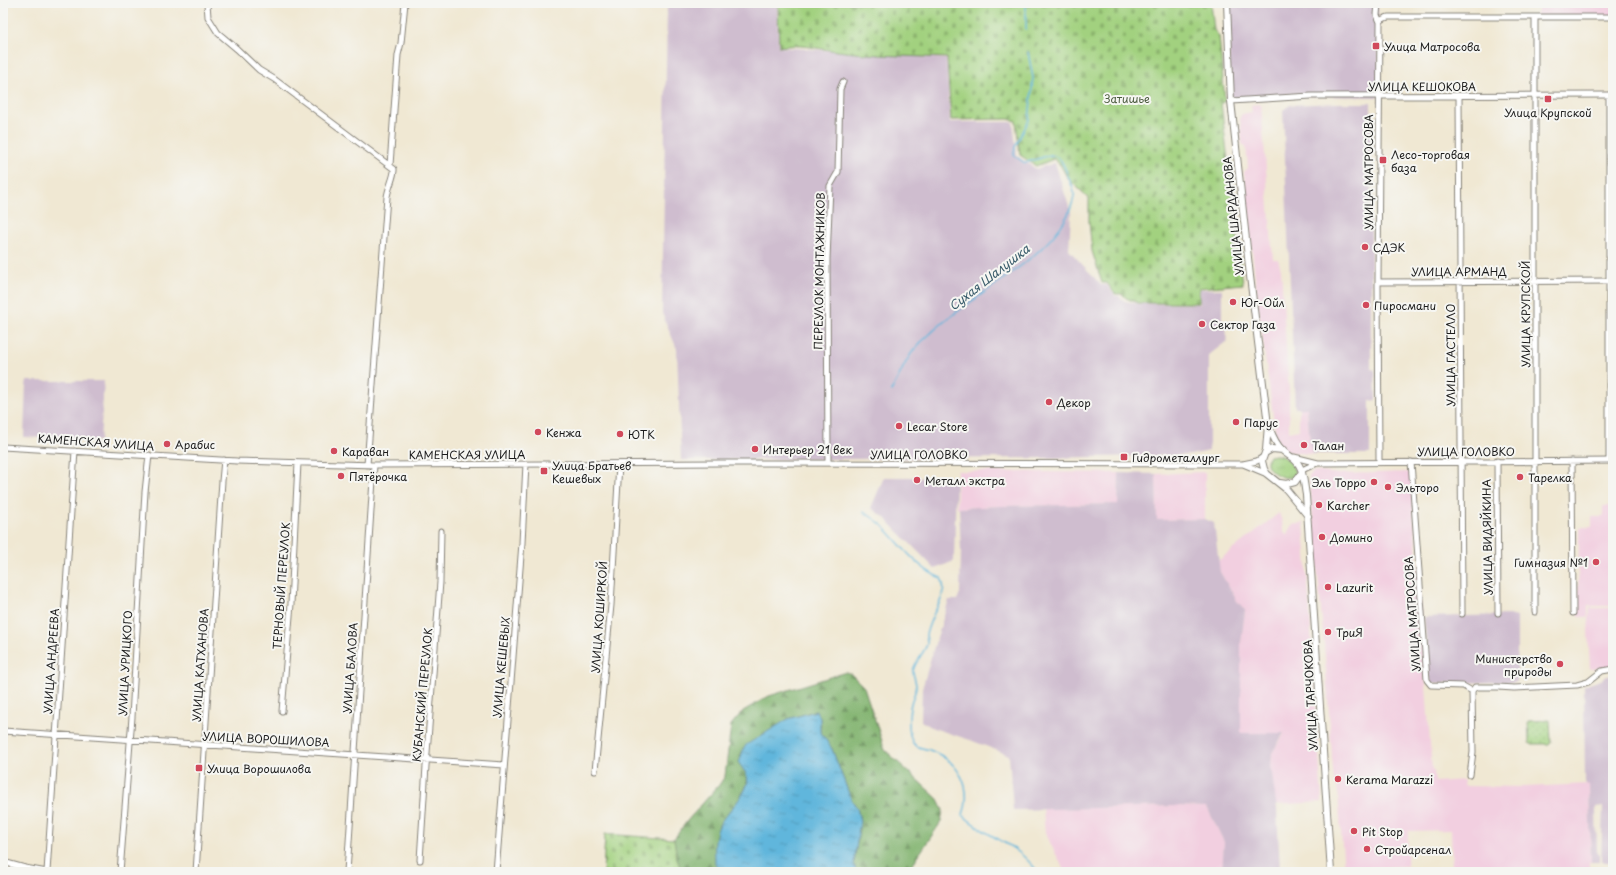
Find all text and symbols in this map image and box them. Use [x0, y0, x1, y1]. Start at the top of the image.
place label: Улица Матросова [1384, 38, 1480, 55]
marker: Улица Матросова [1371, 41, 1381, 51]
street label: УЛИЦА КЕШОКОВА [1368, 78, 1476, 95]
park label: Затишье [1104, 90, 1150, 107]
marker: Улица Крупской [1543, 94, 1553, 104]
place label: Улица Крупской [1504, 104, 1592, 121]
street label: УЛИЦА МАТРОСОВА [1360, 114, 1377, 230]
place label: Лесо-торговая база [1391, 146, 1470, 176]
marker: Лесо-торговая база [1378, 155, 1388, 165]
street label: УЛИЦА ШАРДАНОВА [1218, 156, 1248, 276]
street label: ПЕРЕУЛОК МОНТАЖНИКОВ [809, 192, 829, 350]
water label: Сухая Шалушка [945, 239, 1034, 314]
place label: СДЭК [1373, 239, 1406, 256]
marker: СДЭК [1360, 242, 1370, 252]
street label: УЛИЦА КРУПСКОЙ [1517, 261, 1534, 367]
street label: УЛИЦА АРМАНД [1411, 263, 1507, 280]
place label: Юг-Ойл [1241, 294, 1285, 311]
marker: Юг-Ойл [1228, 297, 1238, 307]
place label: Пиросмани [1374, 297, 1436, 314]
marker: Пиросмани [1361, 300, 1371, 310]
street label: УЛИЦА ГАСТЕЛЛО [1442, 303, 1459, 406]
place label: Сектор Газа [1210, 316, 1275, 333]
marker: Сектор Газа [1197, 319, 1207, 329]
place label: Декор [1056, 394, 1091, 411]
marker: Декор [1044, 397, 1054, 407]
place label: Парус [1244, 414, 1278, 431]
marker: Парус [1231, 417, 1241, 427]
place label: Lecar Store [907, 418, 968, 435]
marker: Lecar Store [894, 421, 904, 431]
place label: Кенжа [546, 424, 582, 441]
place label: ЮТК [628, 426, 655, 443]
marker: Кенжа [533, 427, 543, 437]
street label: КАМЕНСКАЯ УЛИЦА [37, 429, 155, 455]
marker: ЮТК [615, 429, 625, 439]
place label: Арабис [175, 436, 215, 453]
place label: Талан [1312, 437, 1344, 454]
marker: Арабис [162, 439, 172, 449]
marker: Талан [1299, 440, 1309, 450]
place label: Интерьер 21 век [763, 441, 853, 458]
place label: Караван [342, 443, 389, 460]
street label: УЛИЦА ГОЛОВКО [1417, 443, 1515, 460]
marker: Интерьер 21 век [750, 444, 760, 454]
marker: Караван [329, 446, 339, 456]
street label: КАМЕНСКАЯ УЛИЦА [409, 446, 526, 463]
street label: УЛИЦА ГОЛОВКО [870, 446, 968, 463]
place label: Гидрометаллург [1132, 449, 1219, 466]
marker: Гидрометаллург [1119, 452, 1129, 462]
place label: Улица Братьев Кешевых [552, 457, 631, 487]
marker: Улица Братьев Кешевых [539, 466, 549, 476]
place label: Пятёрочка [349, 468, 407, 485]
place label: Тарелка [1528, 469, 1572, 486]
marker: Пятёрочка [336, 471, 346, 481]
place label: Металл экстра [925, 472, 1005, 489]
marker: Тарелка [1515, 472, 1525, 482]
place label: Эль Торро [1312, 474, 1366, 491]
marker: Металл экстра [912, 475, 922, 485]
marker: Эль Торро [1369, 477, 1379, 487]
street label: УЛИЦА ВИДЯЙКИНА [1477, 478, 1497, 595]
place label: Эльторо [1396, 479, 1439, 496]
marker: Эльторо [1383, 482, 1393, 492]
place label: Kаrcher [1327, 497, 1371, 514]
marker: Kаrcher [1314, 500, 1324, 510]
street label: ТЕРНОВЫЙ ПЕРЕУЛОК [268, 522, 294, 650]
place label: Домино [1329, 529, 1372, 546]
marker: Домино [1317, 532, 1327, 542]
place label: Гимназия №1 [1514, 554, 1588, 571]
street label: УЛИЦА МАТРОСОВА [1399, 556, 1425, 672]
marker: Гимназия №1 [1591, 557, 1601, 567]
street label: УЛИЦА КОШИРКОЙ [587, 560, 611, 674]
place label: Lazurit [1336, 579, 1374, 596]
marker: Lazurit [1323, 582, 1333, 592]
street label: УЛИЦА АНДРЕЕВА [39, 608, 63, 714]
street label: УЛИЦА КАТХАНОВА [188, 608, 212, 722]
street label: УЛИЦА УРИЦКОГО [114, 610, 136, 716]
street label: УЛИЦА КЕШЕВЫХ [488, 615, 514, 718]
street label: УЛИЦА БАЛОВА [338, 622, 362, 714]
place label: ТриЯ [1336, 624, 1363, 641]
street label: КУБАНСКИЙ ПЕРЕУЛОК [408, 627, 436, 763]
marker: ТриЯ [1323, 627, 1333, 637]
street label: УЛИЦА ТАРЧОКОВА [1299, 639, 1321, 751]
place label: Министерство природы [1475, 650, 1552, 680]
marker: Министерство природы [1555, 659, 1565, 669]
street label: УЛИЦА ВОРОШИЛОВА [202, 727, 330, 751]
place label: Улица Ворошилова [207, 760, 311, 777]
marker: Улица Ворошилова [194, 763, 204, 773]
place label: Kerama Marazzi [1346, 771, 1433, 788]
marker: Kerama Marazzi [1333, 774, 1343, 784]
place label: Pit Stop [1362, 823, 1403, 840]
marker: Pit Stop [1349, 826, 1359, 836]
place label: Стройарсенал [1375, 841, 1451, 858]
marker: Стройарсенал [1362, 844, 1372, 854]

